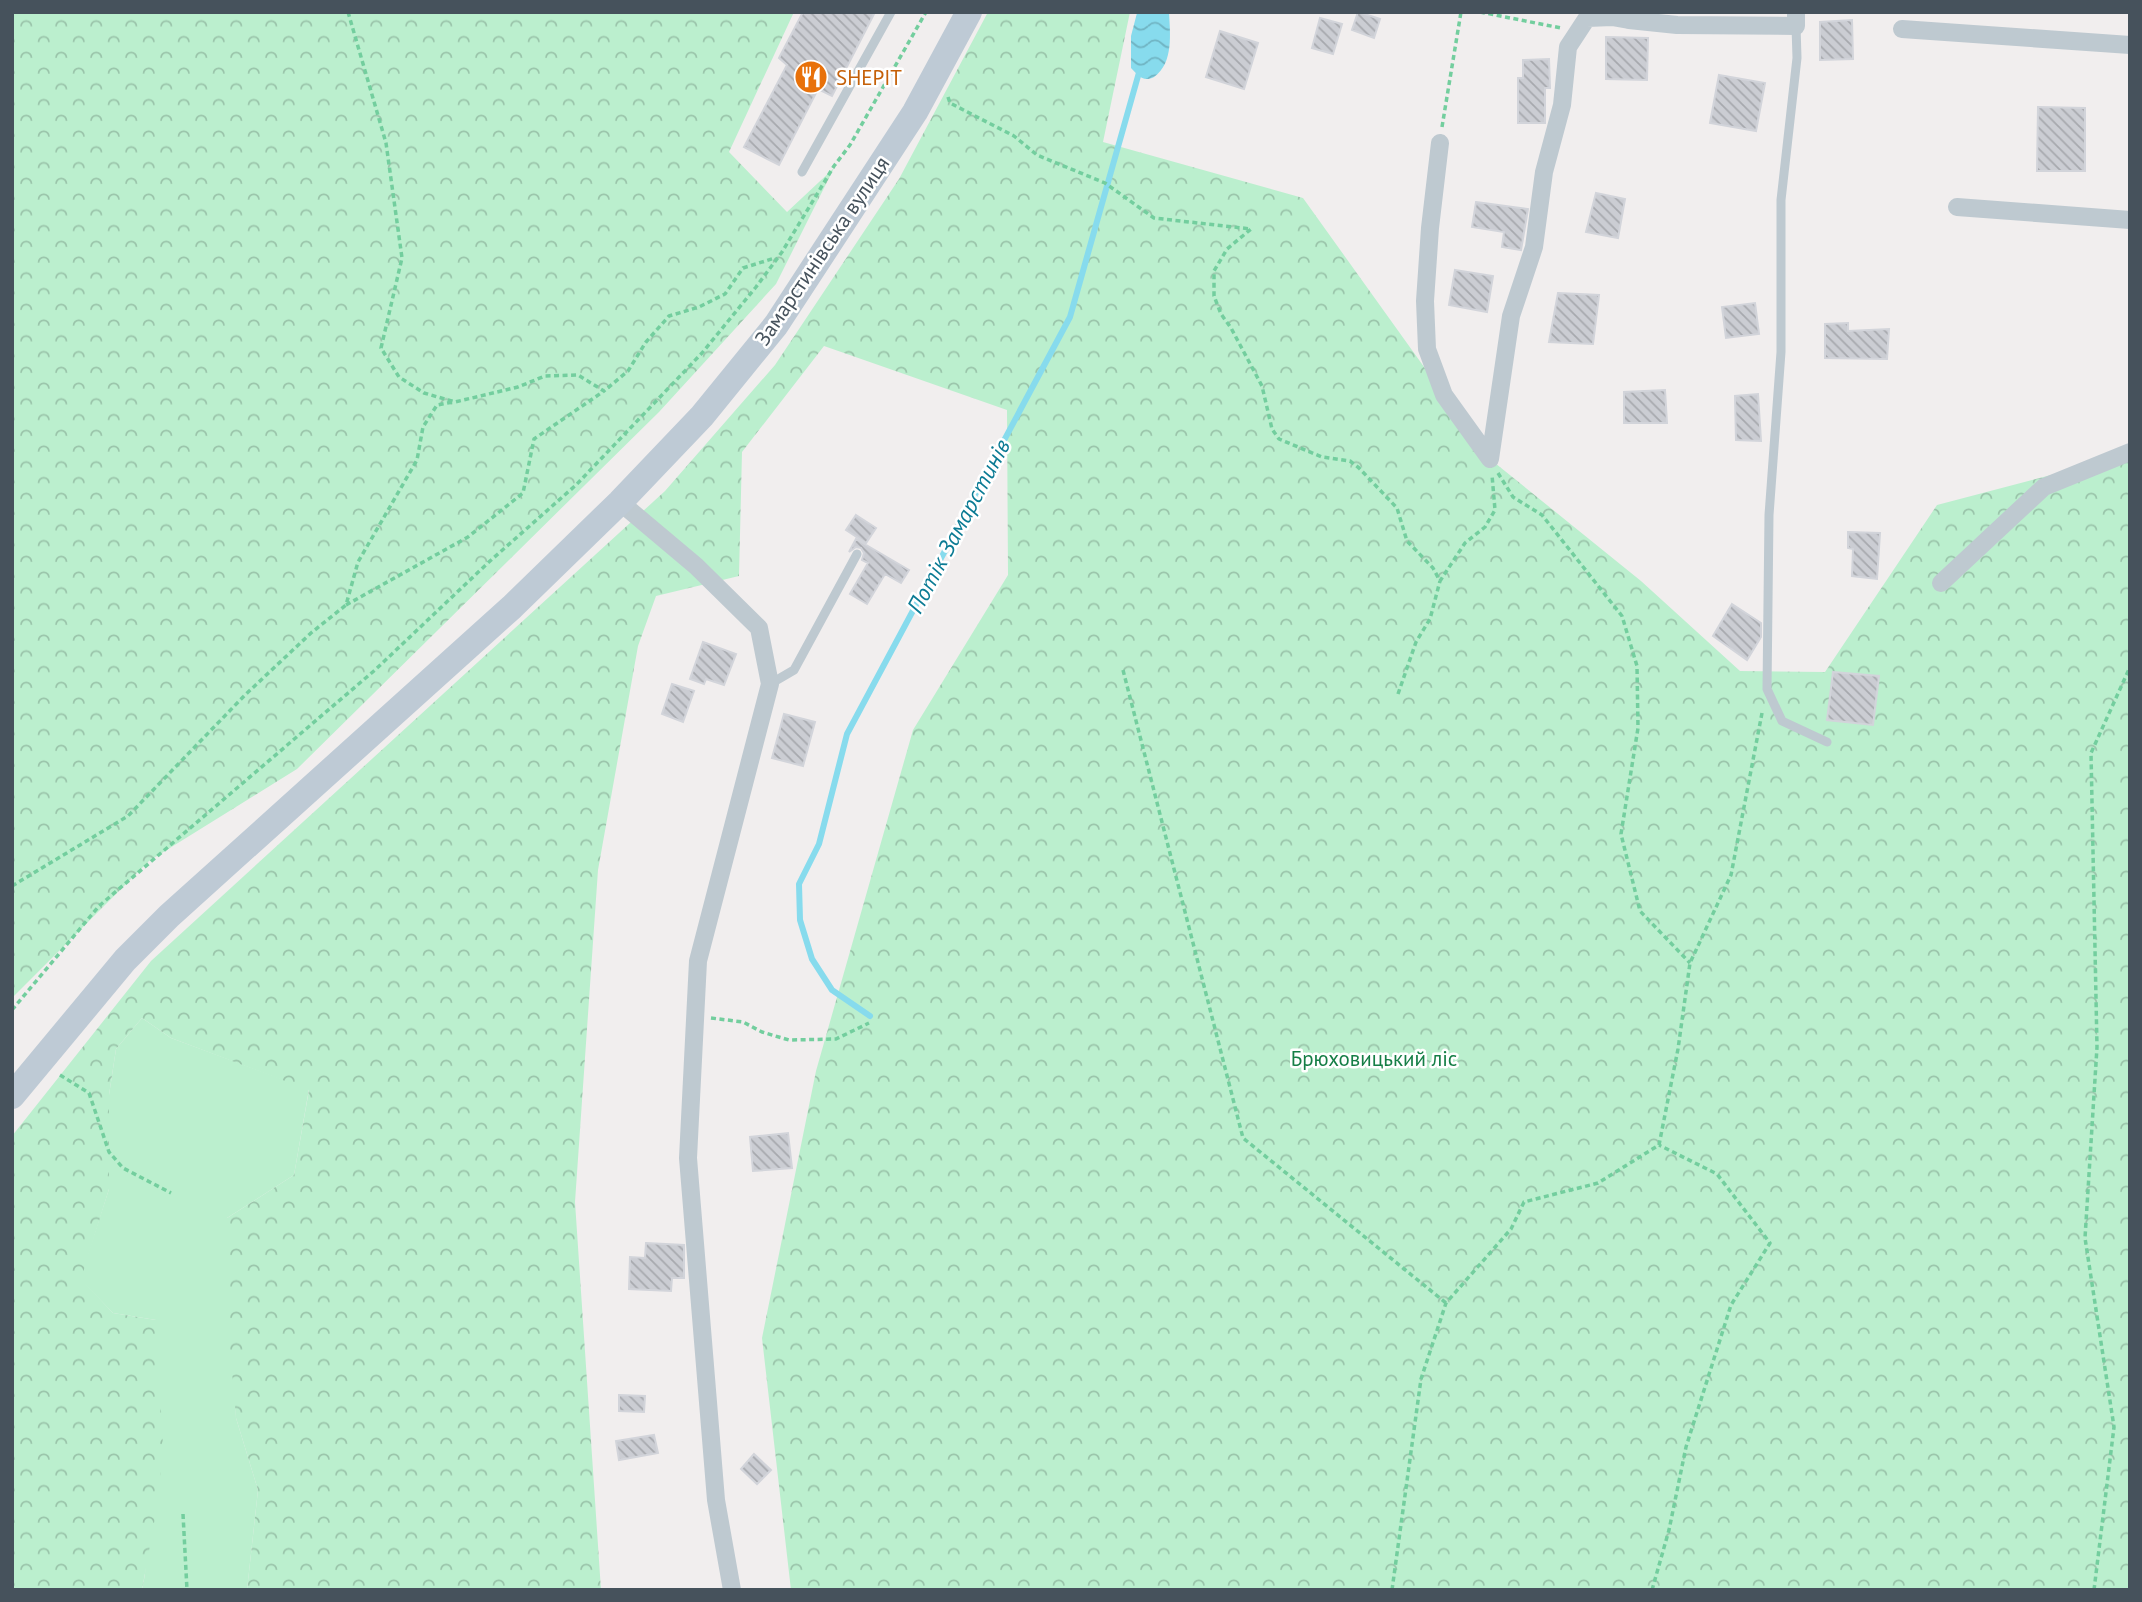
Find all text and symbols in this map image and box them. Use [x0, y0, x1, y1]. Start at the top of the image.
restaurant icon: SHEPIT [792, 58, 830, 96]
place label: SHEPIT [836, 64, 902, 91]
street label: Замарстинівська вулиця [749, 151, 895, 351]
water label: Потік Замарстинів [900, 433, 1016, 618]
park label: Брюховицький ліс [1291, 1045, 1457, 1072]

